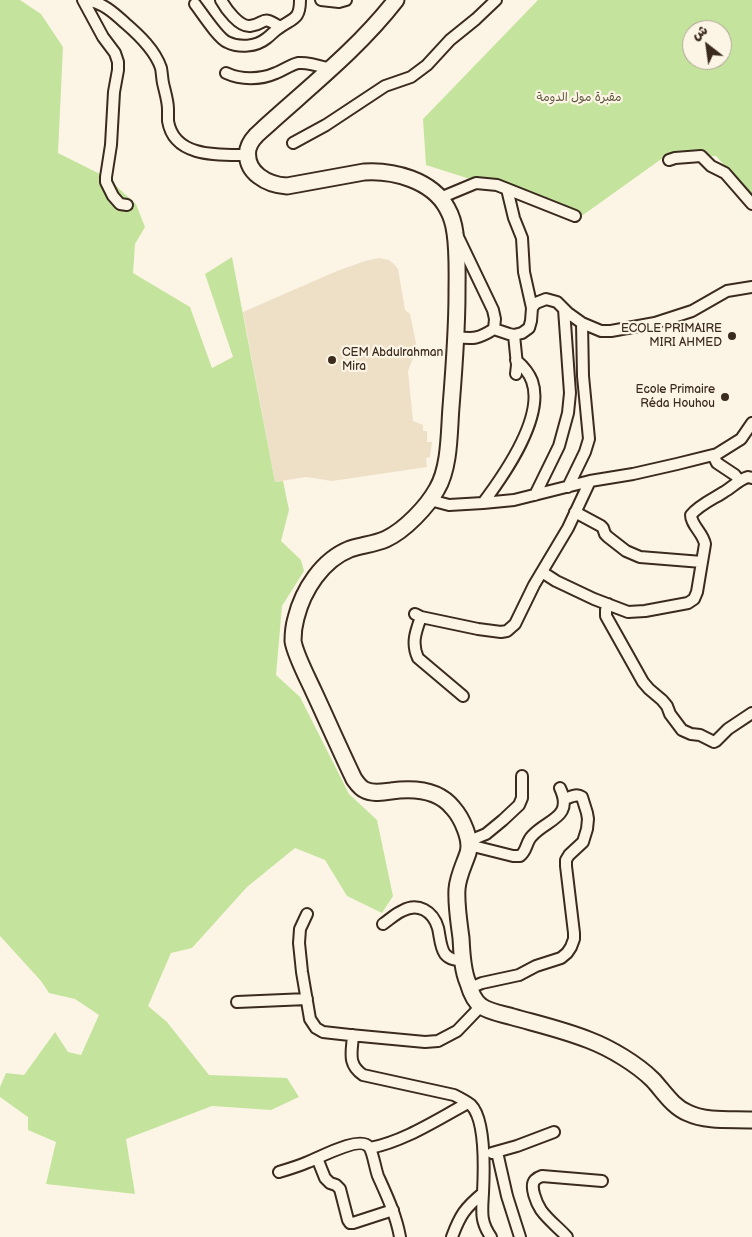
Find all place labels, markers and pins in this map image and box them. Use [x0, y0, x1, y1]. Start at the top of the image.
place label: ECOLE PRIMAIRE MIRI AHMED [621, 322, 722, 350]
marker: ECOLE PRIMAIRE MIRI AHMED [726, 330, 738, 342]
place label: CEM Abdulrahman Mira [342, 346, 443, 374]
marker: CEM Abdulrahman Mira [326, 354, 338, 366]
place label: Ecole Primaire Réda Houhou [636, 383, 715, 411]
marker: Ecole Primaire Réda Houhou [719, 391, 731, 403]

